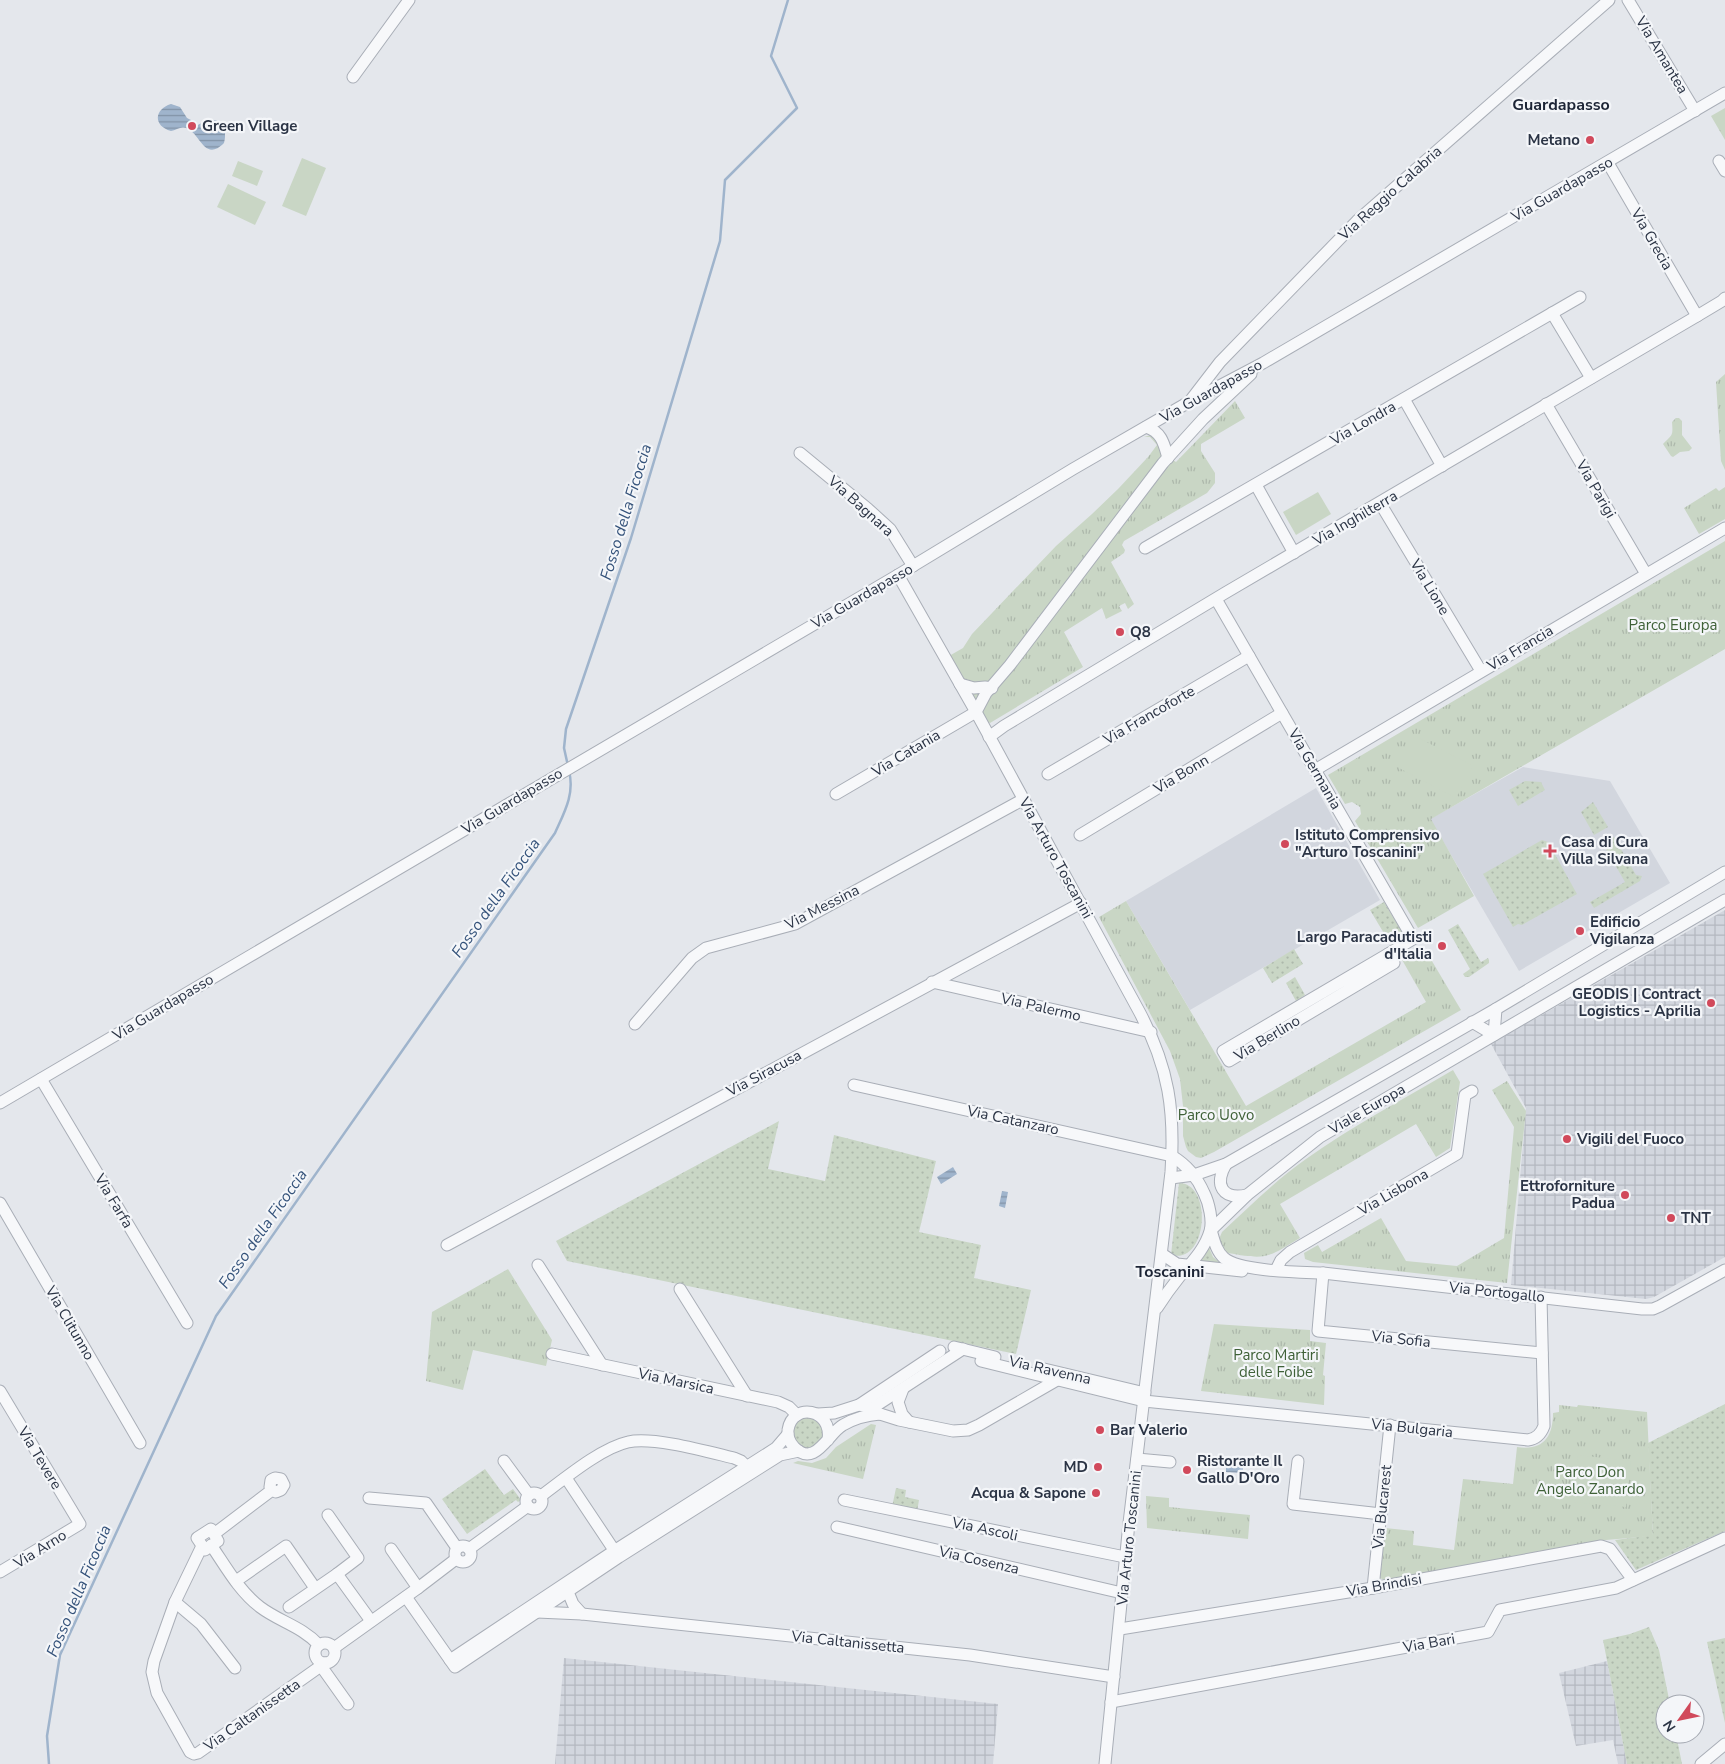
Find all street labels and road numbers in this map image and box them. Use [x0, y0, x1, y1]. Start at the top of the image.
street label: Via Amantea [1631, 12, 1693, 97]
street label: Via Reggio Calabria [1333, 141, 1446, 245]
street label: Via Guardapasso [1507, 152, 1616, 227]
street label: Via Grecia [1626, 204, 1678, 274]
street label: Via Guardapasso [1155, 355, 1266, 428]
street label: Via Londra [1326, 396, 1399, 450]
street label: Via Parigi [1571, 455, 1621, 522]
street label: Via Bagnara [823, 470, 898, 541]
street label: Via Inghilterra [1308, 486, 1401, 551]
street label: Via Lione [1405, 554, 1455, 619]
street label: Via Guardapasso [807, 559, 916, 634]
street label: Via Francia [1482, 620, 1557, 676]
street label: Via Francoforte [1099, 681, 1198, 750]
street label: Via Germania [1283, 724, 1346, 813]
street label: Via Catania [867, 725, 944, 782]
street label: Via Bonn [1149, 750, 1212, 799]
street label: Via Guardapasso [457, 763, 566, 840]
street label: Via Arturo Toscanini [1014, 793, 1098, 922]
street label: Via Messina [781, 880, 863, 935]
street label: Via Guardapasso [108, 969, 217, 1046]
street label: Via Palermo [998, 988, 1083, 1026]
street label: Via Berlino [1229, 1010, 1304, 1066]
street label: Via Siracusa [722, 1045, 805, 1102]
street label: Viale Europa [1324, 1079, 1409, 1140]
street label: Via Catanzaro [964, 1100, 1061, 1140]
street label: Via Lisbona [1353, 1164, 1432, 1221]
street label: Via Farfa [89, 1169, 138, 1232]
street label: Via Portogallo [1447, 1277, 1546, 1307]
street label: Via Clitunno [40, 1281, 99, 1364]
street label: Via Sofia [1369, 1326, 1432, 1352]
street label: Via Ravenna [1006, 1351, 1093, 1389]
street label: Via Marsica [635, 1363, 716, 1399]
street label: Via Bulgaria [1369, 1414, 1454, 1442]
street label: Via Tevere [13, 1422, 67, 1493]
street label: Via Bucarest [1368, 1463, 1396, 1551]
street label: Via Arturo Toscanini [1112, 1469, 1146, 1608]
street label: Via Ascoli [949, 1512, 1020, 1546]
street label: Via Arno [9, 1525, 70, 1574]
street label: Via Cosenza [936, 1541, 1021, 1579]
street label: Via Brindisi [1344, 1569, 1423, 1602]
street label: Via Caltanissetta [789, 1626, 906, 1658]
street label: Via Bari [1400, 1629, 1457, 1658]
street label: Via Caltanissetta [199, 1674, 304, 1756]

